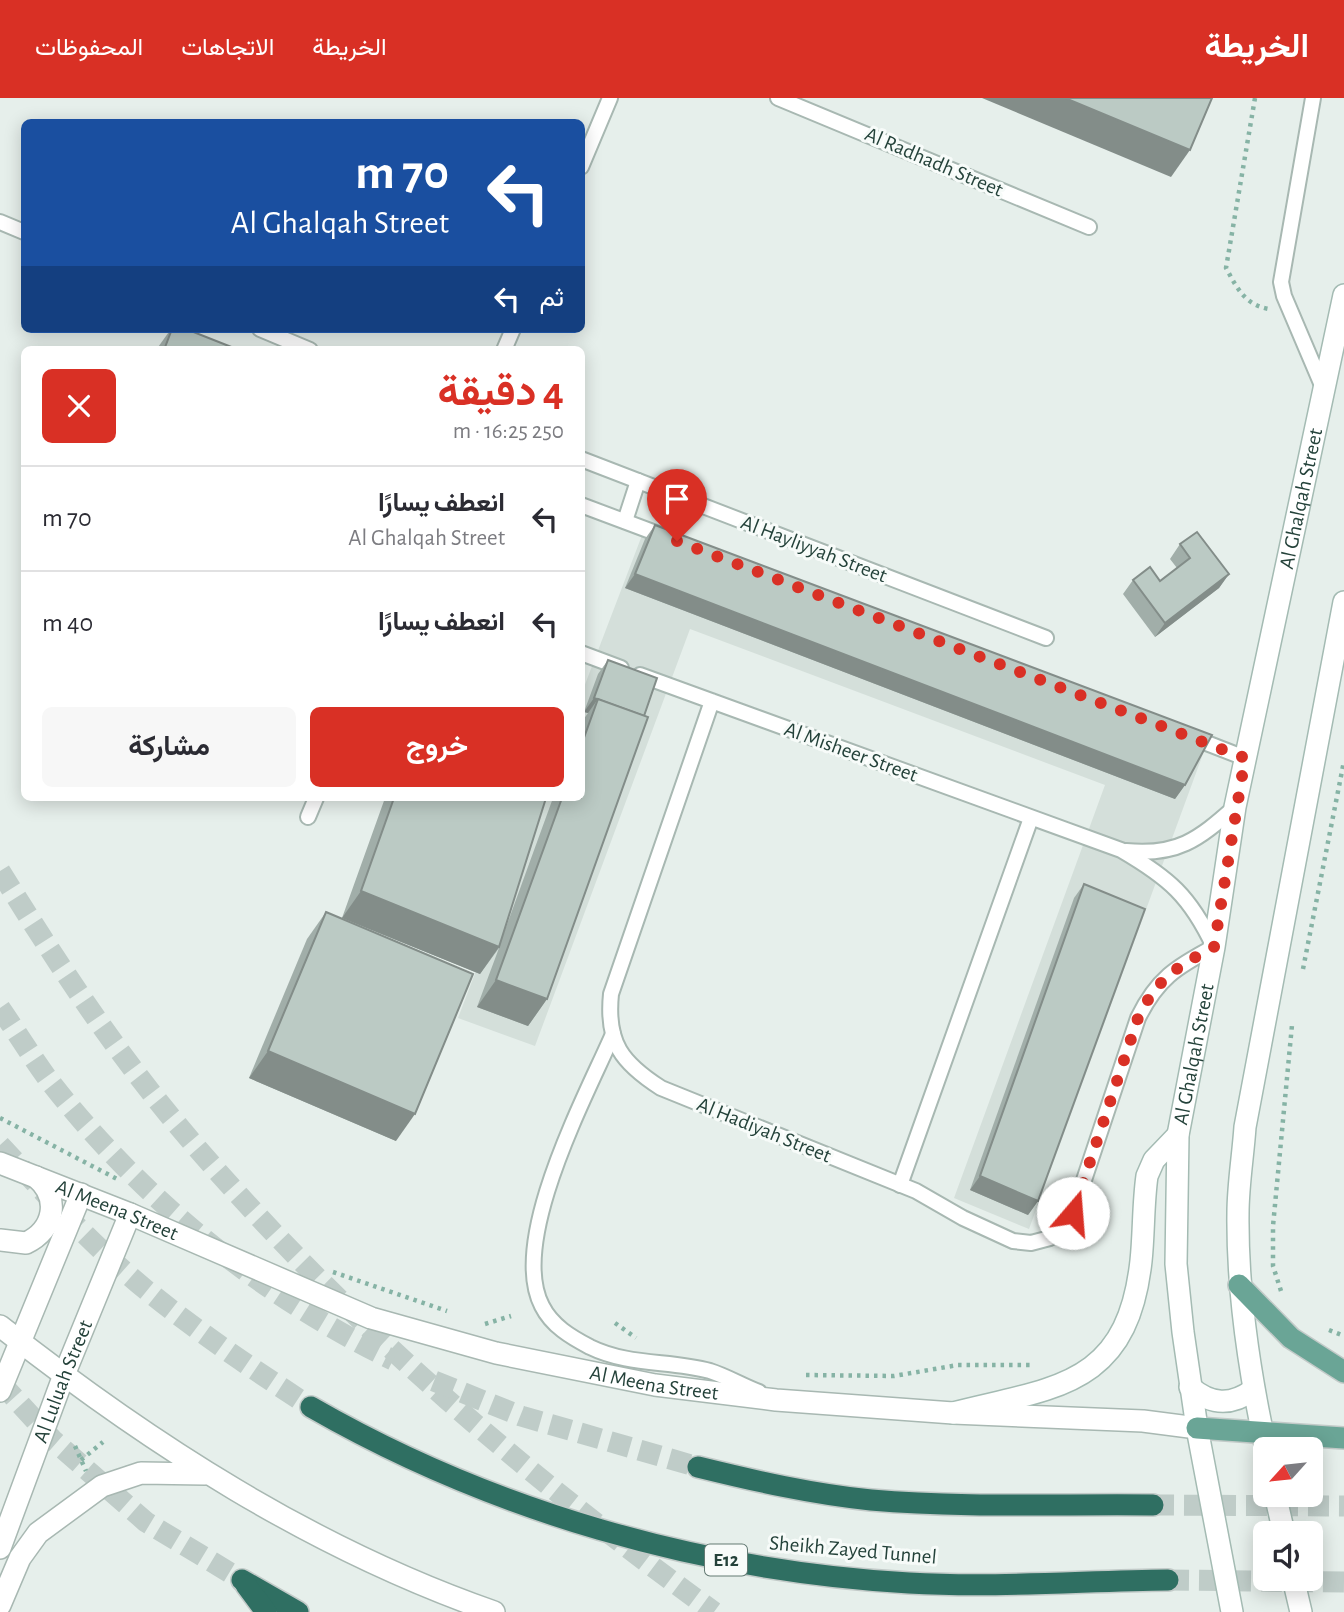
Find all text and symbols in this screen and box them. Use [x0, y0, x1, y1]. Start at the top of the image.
text: الخريطة [1205, 31, 1309, 64]
text: المحفوظات [35, 36, 143, 60]
text: الاتجاهات [181, 36, 274, 60]
text: الخريطة [312, 36, 387, 60]
street label: Al Radhadh Street [862, 123, 1006, 201]
icon: left [473, 147, 564, 238]
text: 70 m [355, 149, 449, 198]
text: Al Ghalqah Street [231, 207, 449, 239]
icon: left [488, 280, 526, 318]
text: ثم [540, 285, 564, 311]
button: close [42, 369, 116, 443]
text: 4 دقيقة [437, 371, 564, 413]
text: 250 m · 16:25 [453, 420, 564, 443]
street label: Al Ghalqah Street [1275, 426, 1326, 571]
pin [647, 469, 707, 541]
icon: arrive [658, 480, 696, 518]
text: انعطف يسارًا [378, 490, 505, 516]
icon: left [526, 500, 564, 538]
text: 70 m [42, 505, 92, 531]
street label: Al Hayliyyah Street [738, 512, 890, 587]
text: Al Ghalqah Street [348, 527, 505, 550]
icon: left [526, 605, 564, 643]
text: انعطف يسارًا [378, 609, 505, 635]
text: 40 m [42, 610, 93, 636]
button: مشاركة [42, 707, 296, 787]
button: خروج [310, 707, 564, 787]
street label: Al Misheer Street [782, 718, 921, 786]
street label: Al Ghalqah Street [1170, 982, 1217, 1126]
street label: Al Hadiyah Street [694, 1094, 834, 1167]
street label: Al Meena Street [53, 1176, 181, 1244]
position arrow [1036, 1176, 1110, 1250]
street label: Al Luluah Street [29, 1317, 96, 1446]
street label: Al Meena Street [588, 1362, 720, 1403]
north arrow [1253, 1437, 1323, 1507]
map controls [1253, 1437, 1323, 1591]
button: sound [1253, 1521, 1323, 1591]
street label: Sheikh Zayed Tunnel [768, 1532, 938, 1568]
road number: E12 [705, 1544, 747, 1576]

